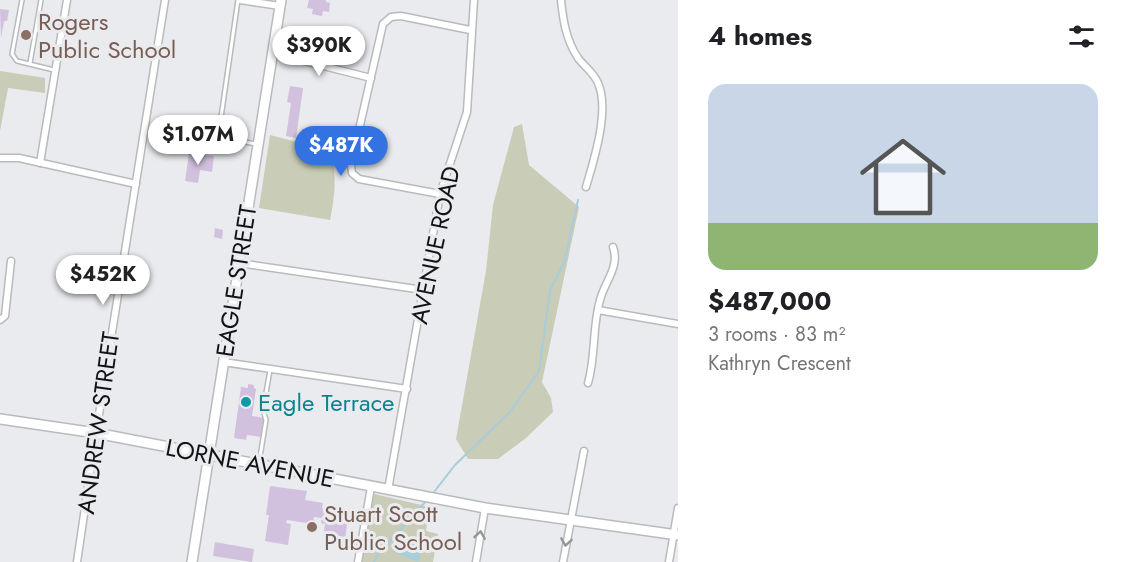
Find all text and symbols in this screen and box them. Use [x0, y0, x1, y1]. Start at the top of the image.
place label: Rogers Public School [38, 4, 176, 67]
text: 4 homes [708, 17, 812, 55]
icon: filters [1065, 20, 1098, 53]
pin: $390K [277, 26, 361, 77]
marker: Rogers Public School [19, 28, 33, 42]
text: $390K [286, 31, 352, 60]
pin: $1.07M [149, 115, 247, 166]
text: $1.07M [162, 120, 234, 149]
icon: home [849, 123, 957, 231]
pin: $487K [299, 126, 383, 177]
text: $487K [309, 131, 373, 160]
street label: AVENUE ROAD [401, 163, 469, 327]
street label: EAGLE STREET [207, 202, 265, 360]
pin: $452K [61, 255, 145, 306]
text: $452K [70, 260, 136, 289]
text: $487,000 [708, 282, 831, 320]
text: 3 rooms · 83 m² [708, 320, 845, 349]
street label: ANDREW STREET [68, 330, 128, 516]
text: Kathryn Crescent [708, 349, 851, 378]
place label: Eagle Terrace [258, 385, 394, 420]
marker: Eagle Terrace [239, 395, 253, 409]
street label: LORNE AVENUE [163, 430, 337, 496]
place label: Stuart Scott Public School [324, 496, 462, 559]
marker: Stuart Scott Public School [305, 520, 319, 534]
one-way arrow [474, 530, 486, 540]
one-way arrow [561, 537, 573, 546]

